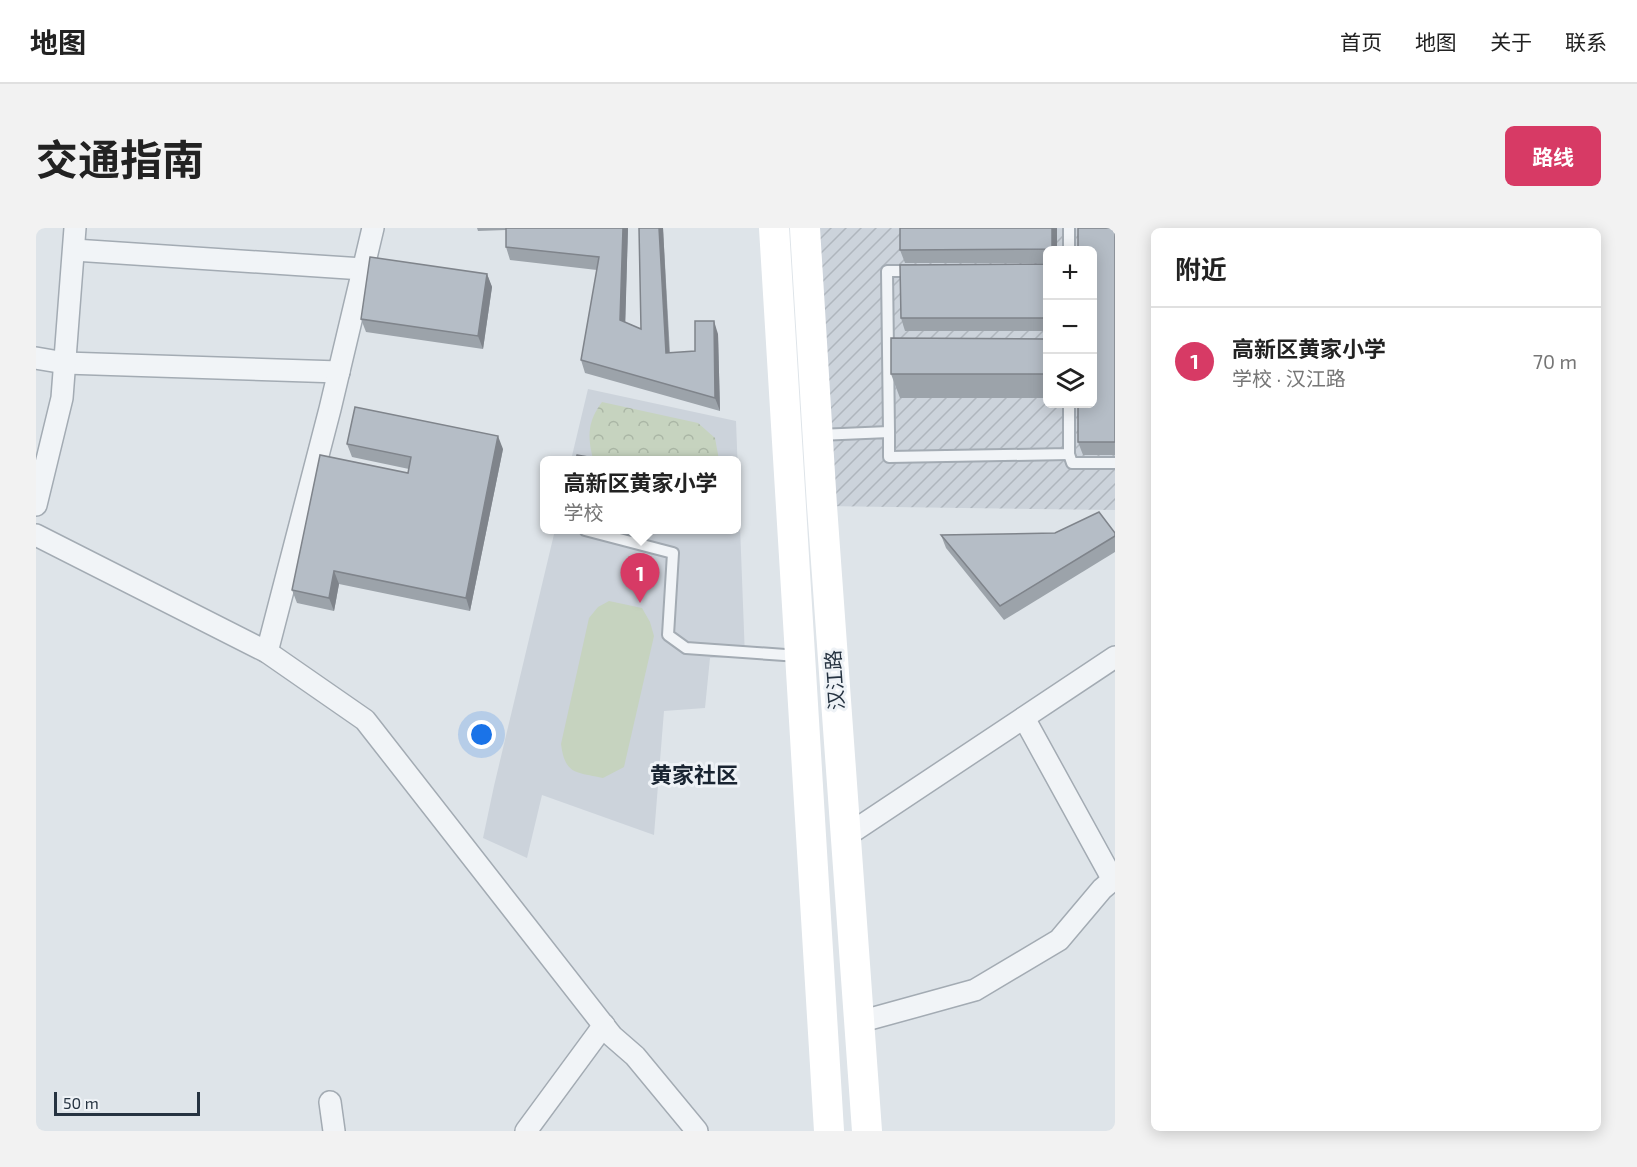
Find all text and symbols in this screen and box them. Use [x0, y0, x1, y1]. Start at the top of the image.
text: 地图 [30, 25, 86, 59]
text: 首页 [1340, 29, 1382, 54]
text: 地图 [1415, 29, 1457, 54]
text: 关于 [1490, 29, 1532, 54]
text: 联系 [1565, 29, 1607, 54]
button: 路线 [1505, 126, 1601, 186]
text: 交通指南 [36, 133, 204, 183]
map controls [1043, 246, 1097, 408]
button: + [1043, 246, 1097, 300]
text: 附近 [1175, 253, 1227, 284]
button: − [1043, 300, 1097, 354]
text: 高新区黄家小学 [1232, 335, 1386, 361]
text: 1 [1190, 349, 1199, 373]
text: 70 m [1533, 349, 1577, 373]
button: layers [1043, 354, 1097, 408]
text: 学校 · 汉江路 [1232, 366, 1346, 390]
popup [540, 456, 741, 534]
text: 高新区黄家小学 [563, 469, 718, 495]
text: 学校 [563, 500, 603, 524]
pin: 1 [620, 554, 660, 603]
street label: 汉江路 [820, 649, 848, 711]
your location [467, 720, 496, 749]
district label: 黄家社区 [650, 761, 738, 787]
scale bar [54, 1089, 200, 1116]
text: 50 m [63, 1093, 99, 1112]

